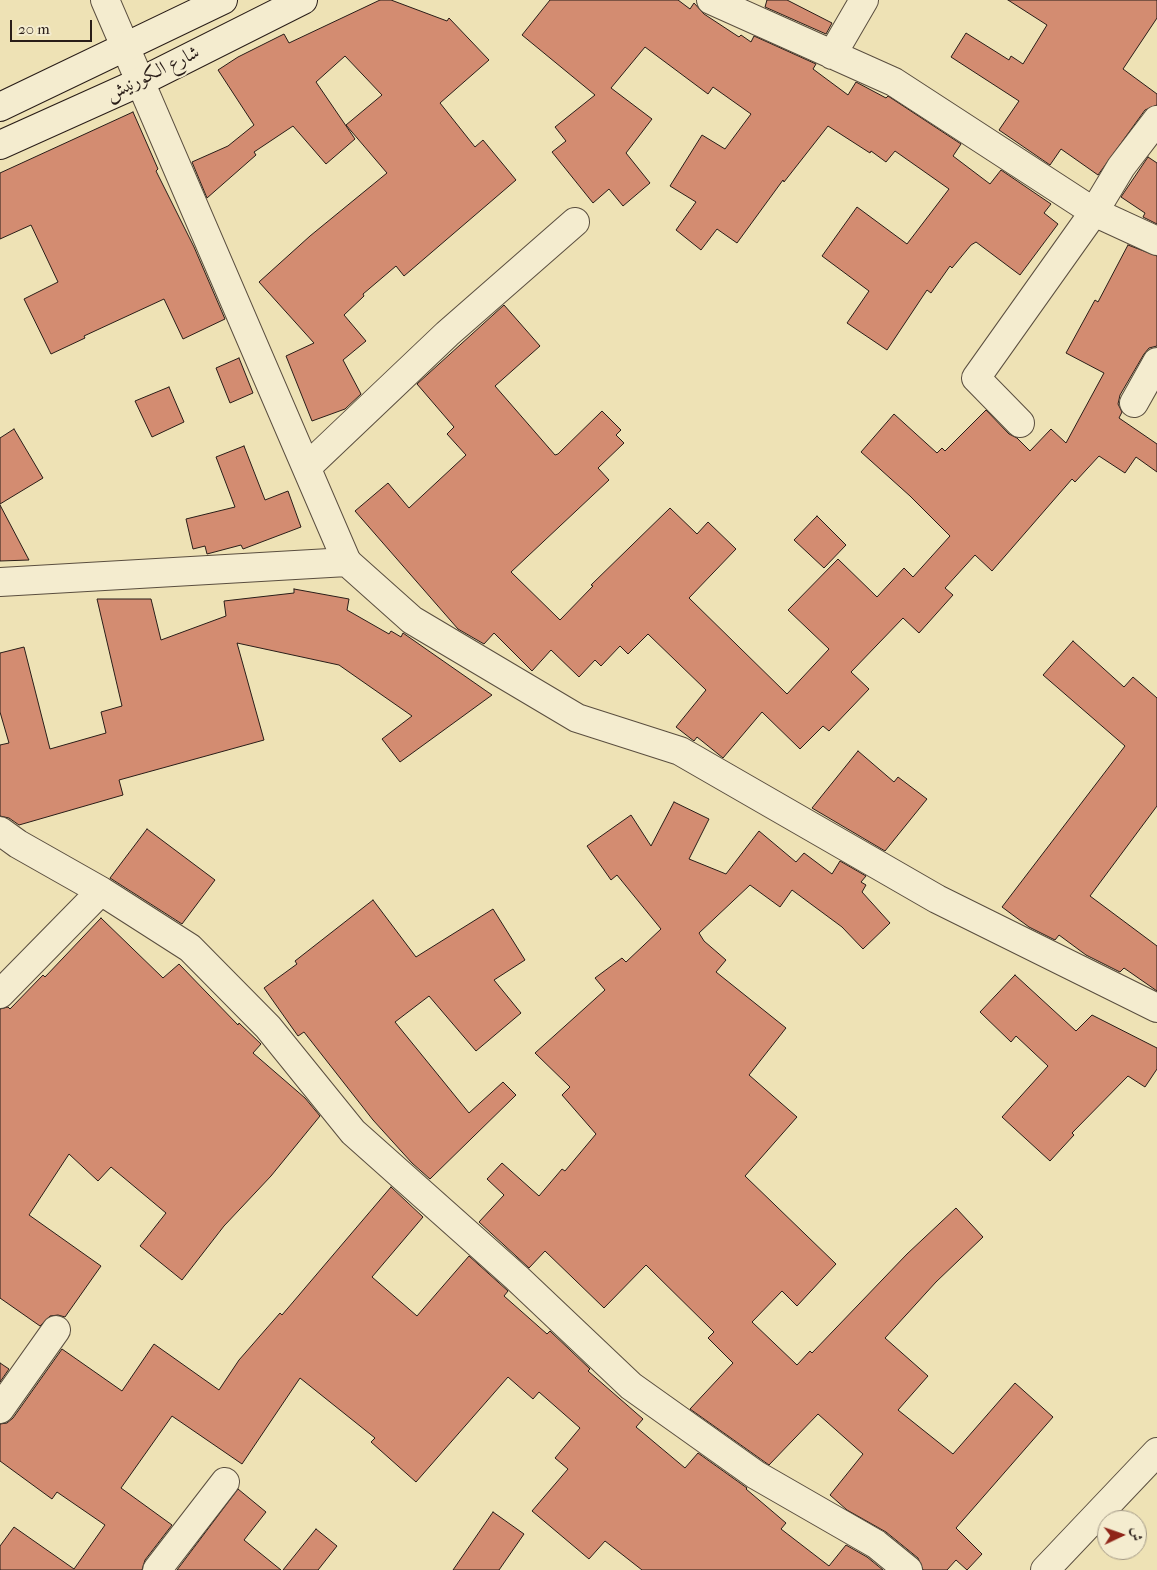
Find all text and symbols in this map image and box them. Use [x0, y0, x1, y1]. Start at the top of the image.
scale bar [12, 10, 95, 42]
text: 20 m [18, 20, 50, 38]
street label: شارع الكورنيش [102, 41, 204, 107]
north arrow [1097, 1510, 1147, 1560]
text: ش [1128, 1527, 1145, 1542]

